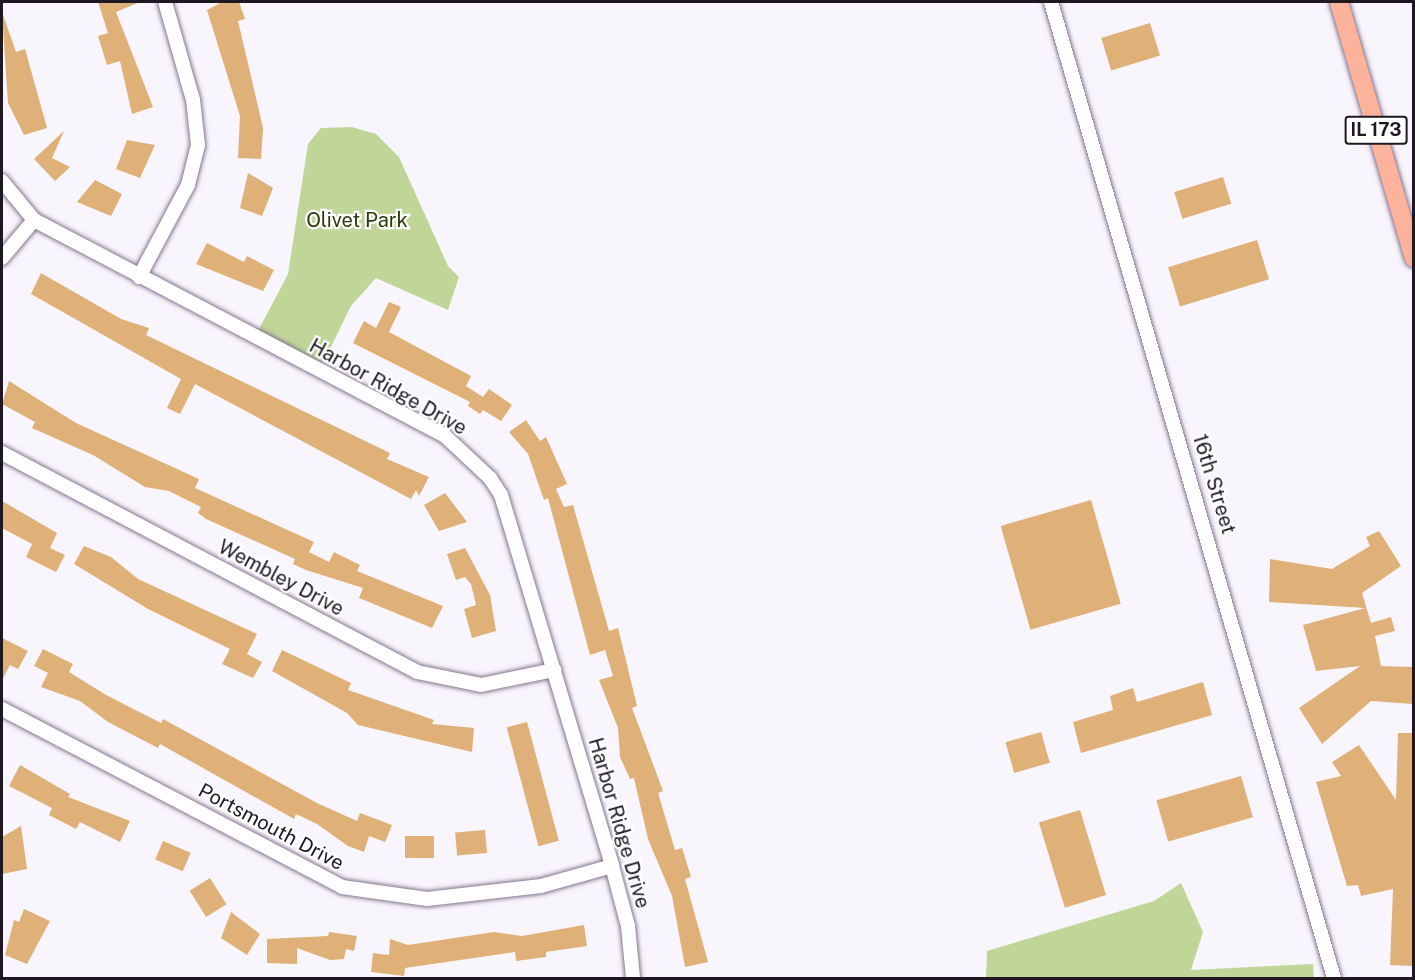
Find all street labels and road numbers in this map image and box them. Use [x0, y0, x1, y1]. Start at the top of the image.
road number: IL 173 [1344, 115, 1408, 145]
street label: Harbor Ridge Drive [305, 334, 471, 440]
street label: 16th Street [1187, 431, 1241, 537]
street label: Wembley Drive [214, 535, 348, 621]
street label: Harbor Ridge Drive [583, 735, 655, 911]
street label: Portsmouth Drive [194, 779, 348, 875]

